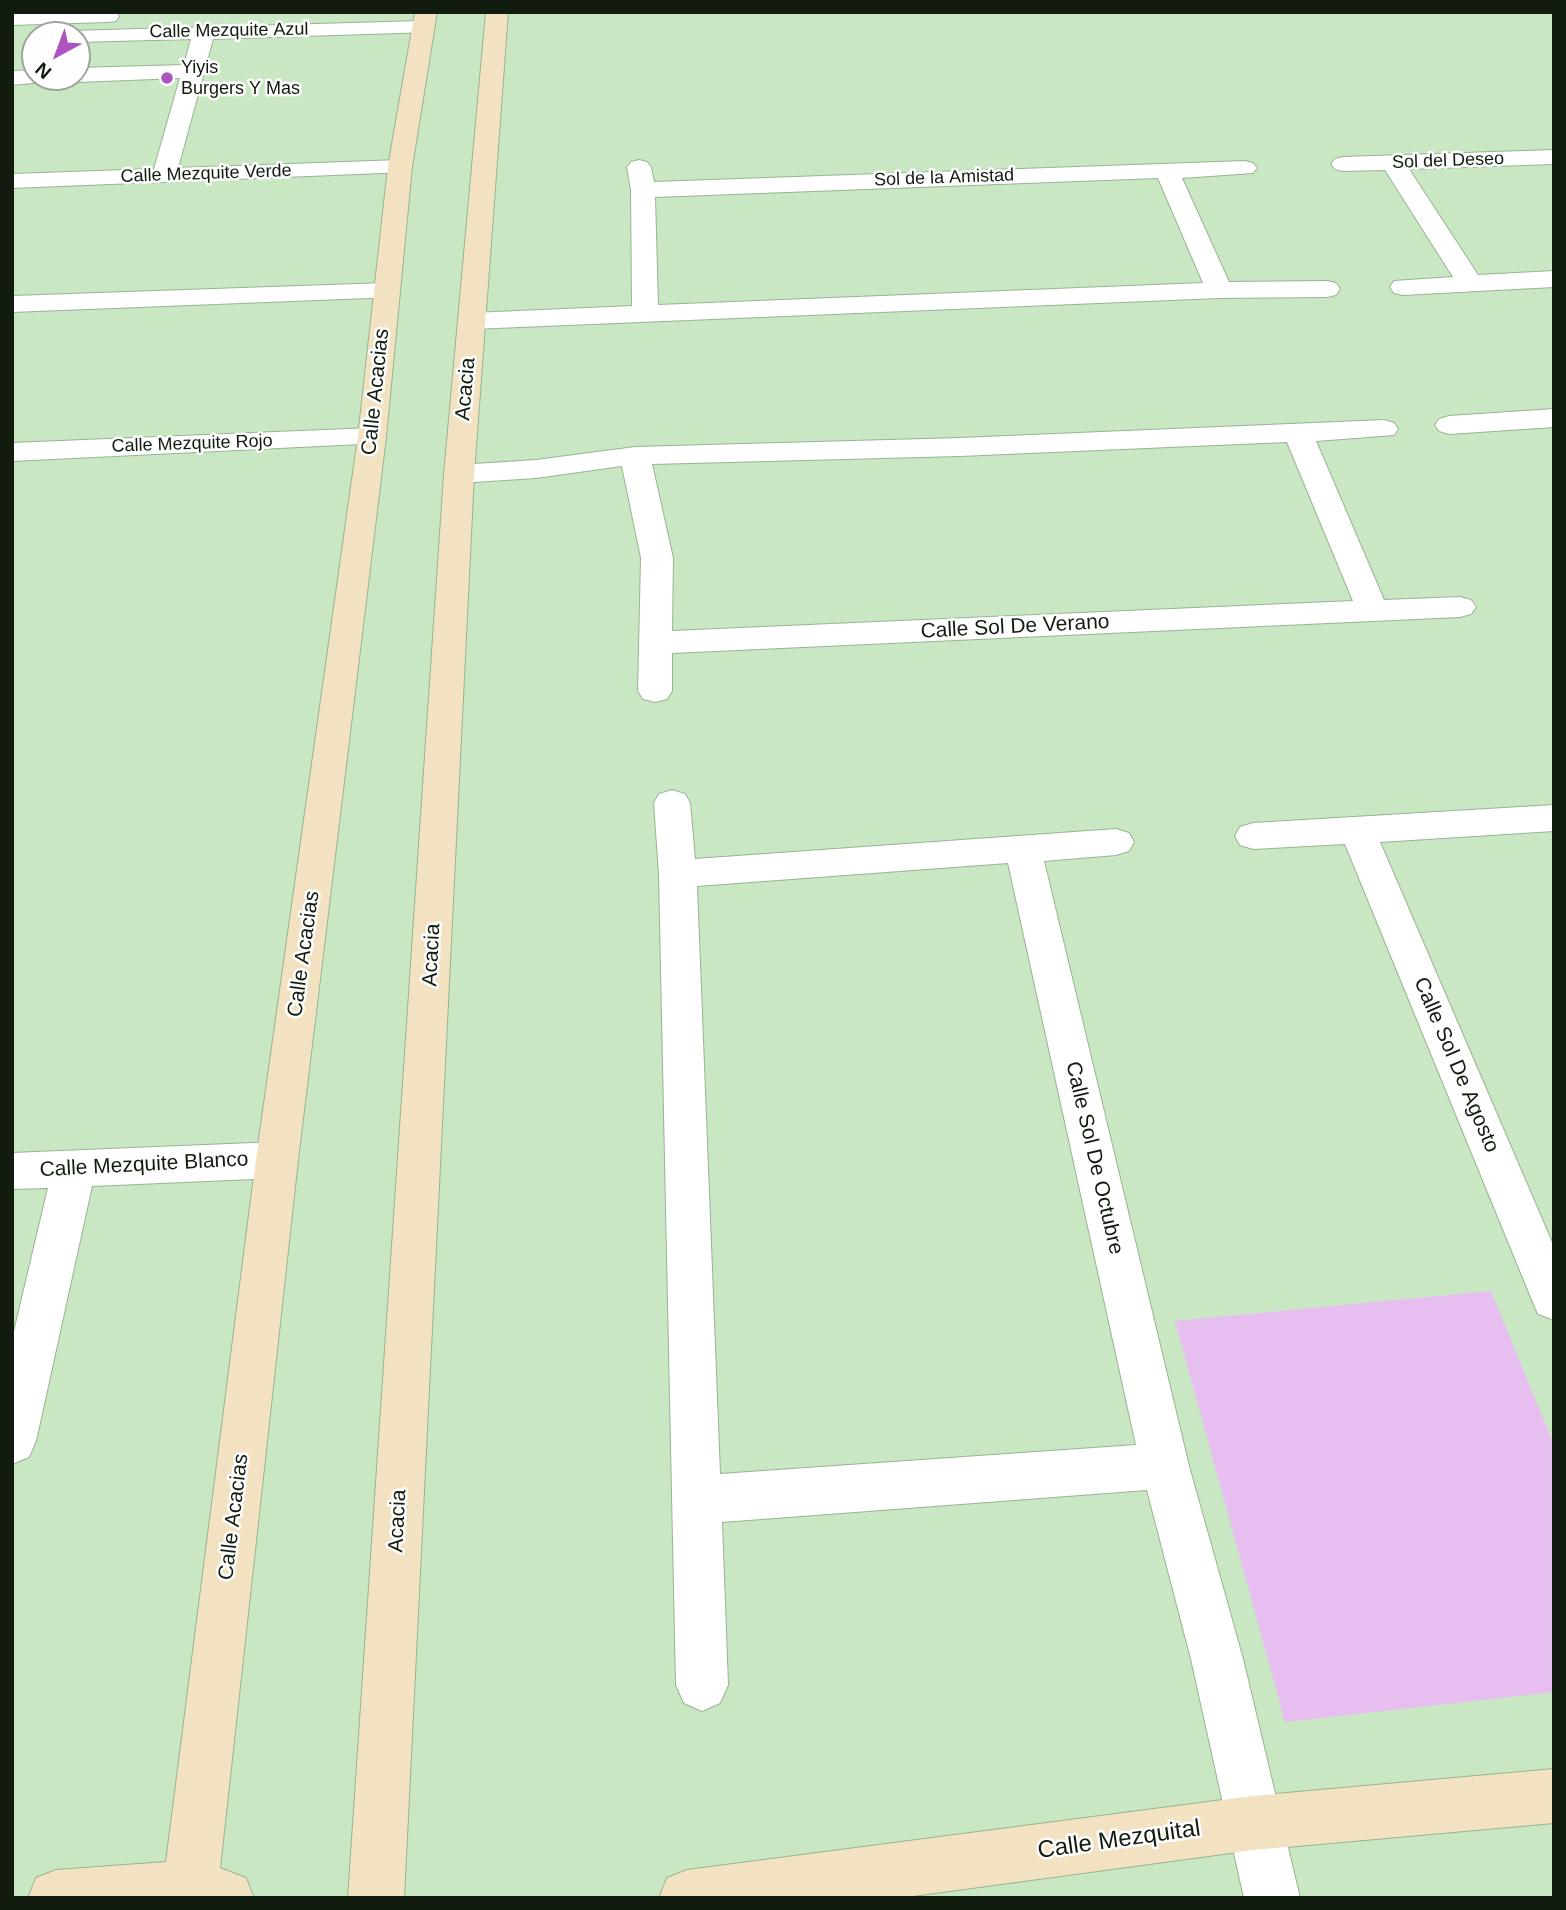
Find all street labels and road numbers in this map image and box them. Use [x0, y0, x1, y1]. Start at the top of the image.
street label: Calle Mezquite Azul [149, 19, 309, 43]
street label: Sol del Deseo [1392, 148, 1504, 174]
street label: Calle Mezquite Verde [120, 160, 292, 188]
street label: Sol de la Amistad [874, 165, 1014, 191]
street label: Calle Acacias [357, 327, 395, 457]
street label: Acacia [451, 357, 481, 421]
street label: Calle Mezquite Rojo [111, 430, 273, 458]
street label: Calle Sol De Verano [920, 609, 1110, 645]
street label: Calle Acacias [283, 889, 325, 1019]
street label: Acacia [418, 923, 446, 987]
street label: Calle Sol De Agosto [1408, 974, 1504, 1156]
street label: Calle Sol De Octubre [1060, 1059, 1128, 1257]
street label: Calle Mezquite Blanco [39, 1147, 249, 1183]
street label: Calle Acacias [214, 1452, 254, 1582]
street label: Acacia [384, 1489, 412, 1553]
street label: Calle Mezquital [1036, 1814, 1202, 1866]

